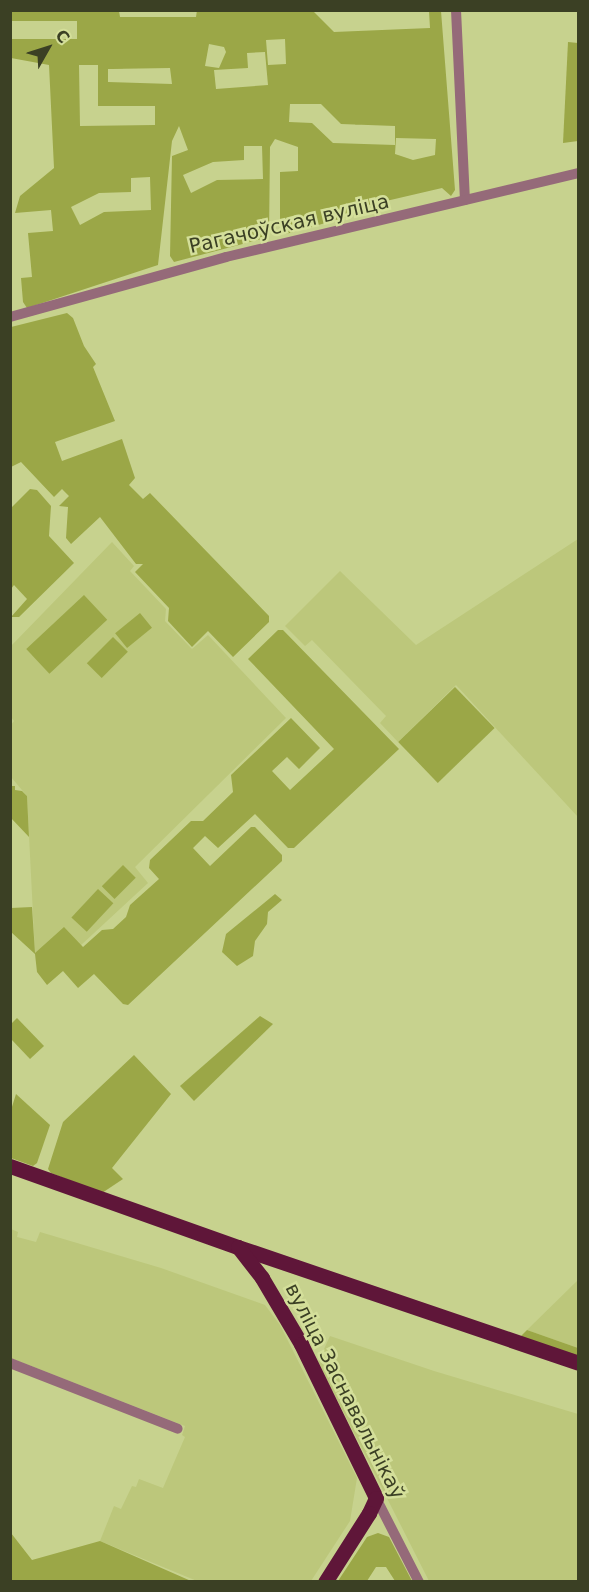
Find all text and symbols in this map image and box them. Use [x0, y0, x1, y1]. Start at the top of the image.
north arrow [18, 18, 78, 78]
text: С [51, 26, 73, 47]
street label: Рагачоўская вуліца [187, 189, 391, 259]
street label: вуліца Заснавальнікаў [280, 1279, 410, 1503]

